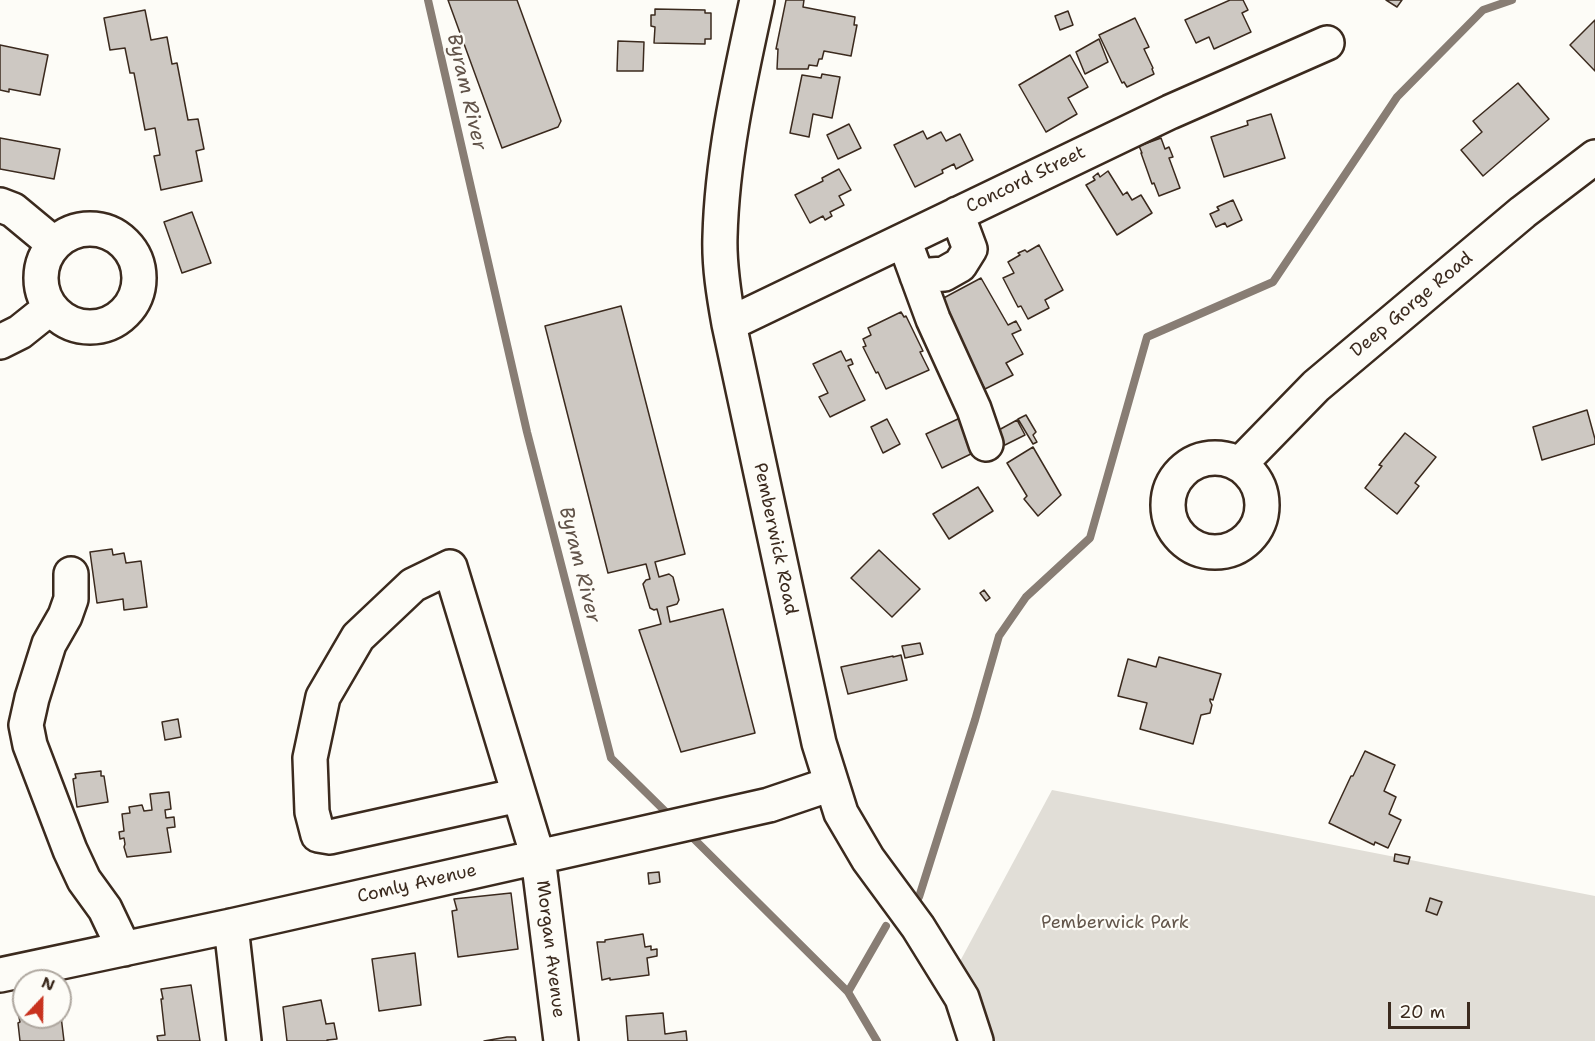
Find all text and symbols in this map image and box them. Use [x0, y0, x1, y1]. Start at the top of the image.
water label: Byram River [441, 31, 491, 153]
street label: Concord Street [963, 142, 1089, 218]
street label: Deep Gorge Road [1347, 248, 1477, 362]
street label: Pemberwick Road [748, 461, 802, 617]
water label: Byram River [553, 504, 605, 626]
street label: Comly Avenue [355, 860, 479, 908]
street label: Morgan Avenue [531, 879, 569, 1019]
park label: Pemberwick Park [1041, 912, 1189, 934]
north arrow [12, 969, 72, 1029]
text: N [38, 972, 58, 996]
scale bar [1391, 990, 1474, 1028]
text: 20 m [1399, 1000, 1445, 1024]

